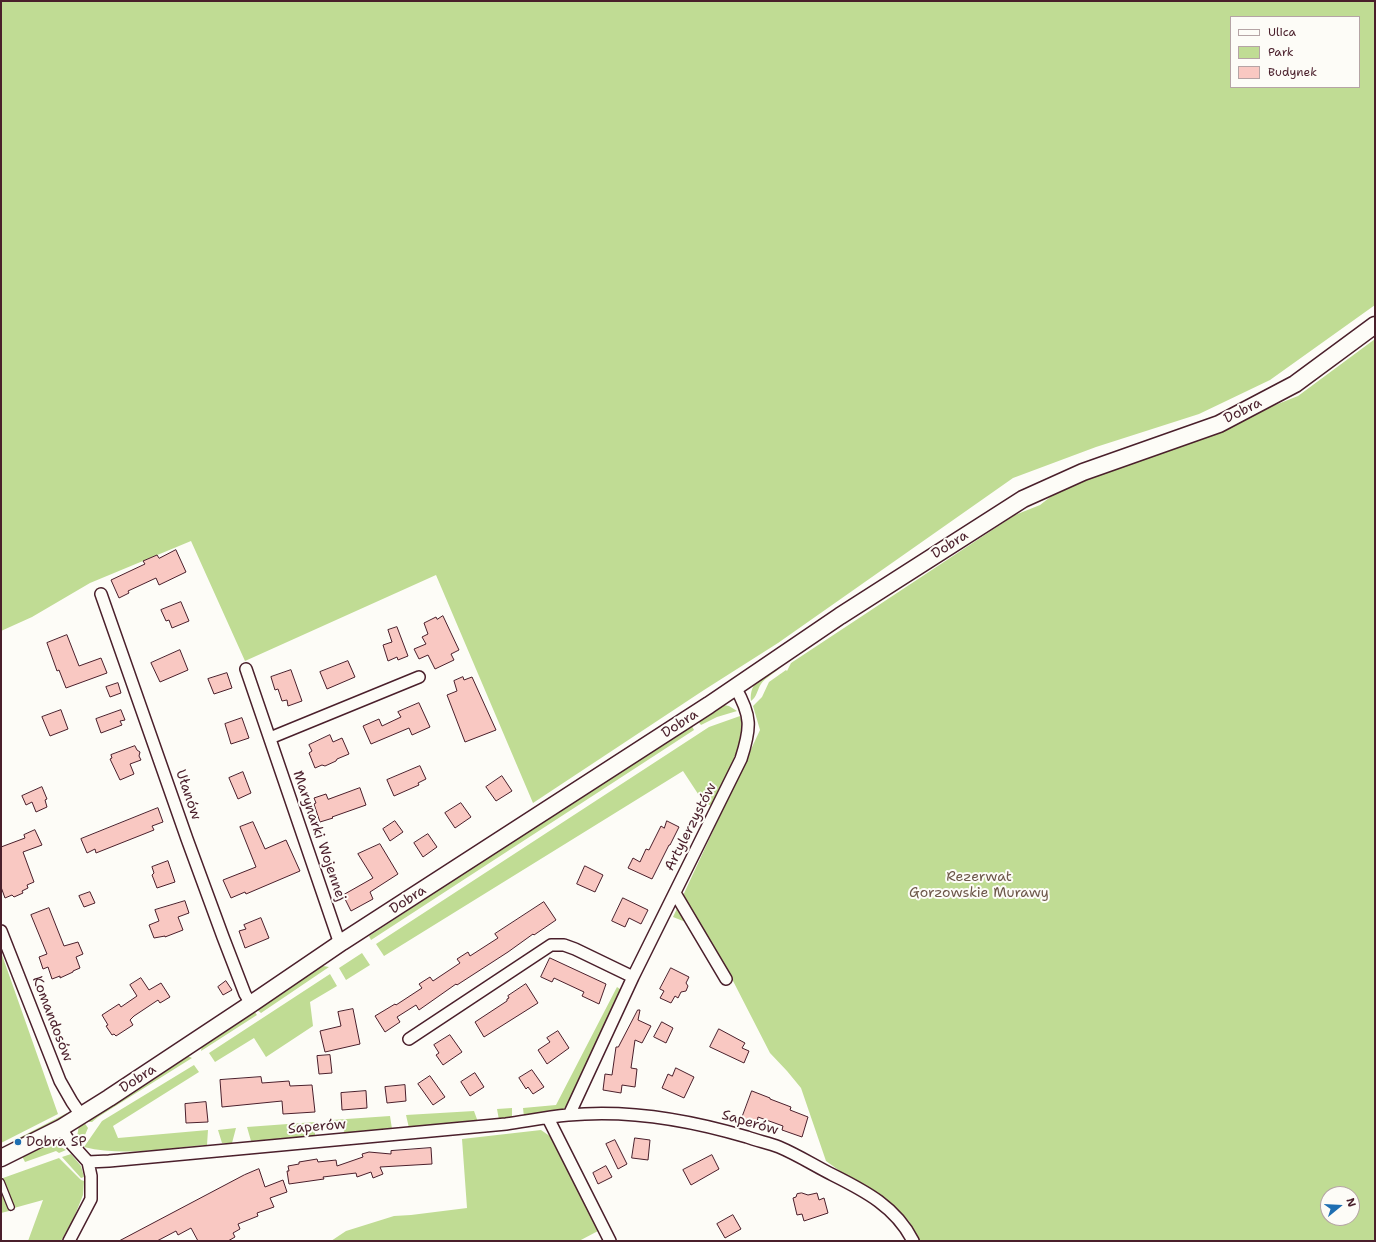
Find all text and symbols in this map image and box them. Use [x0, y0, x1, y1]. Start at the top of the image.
legend [1230, 16, 1360, 88]
text: Ulica [1268, 24, 1296, 40]
text: Park [1268, 44, 1294, 60]
text: Budynek [1268, 64, 1317, 80]
street label: Dobra [1221, 394, 1265, 428]
street label: Dobra [929, 527, 971, 563]
street label: Dobra [659, 706, 701, 742]
street label: Ułanów [172, 768, 204, 822]
street label: Marynarki Wojennej [289, 769, 349, 903]
street label: Artylerzystów [662, 780, 720, 874]
park label: Rezerwat Gorzowskie Murawy [909, 869, 1049, 902]
street label: Dobra [387, 882, 429, 918]
street label: Komandosów [28, 974, 76, 1064]
street label: Dobra [117, 1061, 159, 1097]
street label: Saperów [720, 1107, 780, 1139]
street label: Saperów [287, 1116, 347, 1138]
place label: Dobra SP [26, 1134, 87, 1150]
marker: Dobra SP [13, 1137, 23, 1147]
north arrow [1320, 1186, 1360, 1226]
text: N [1342, 1196, 1359, 1209]

